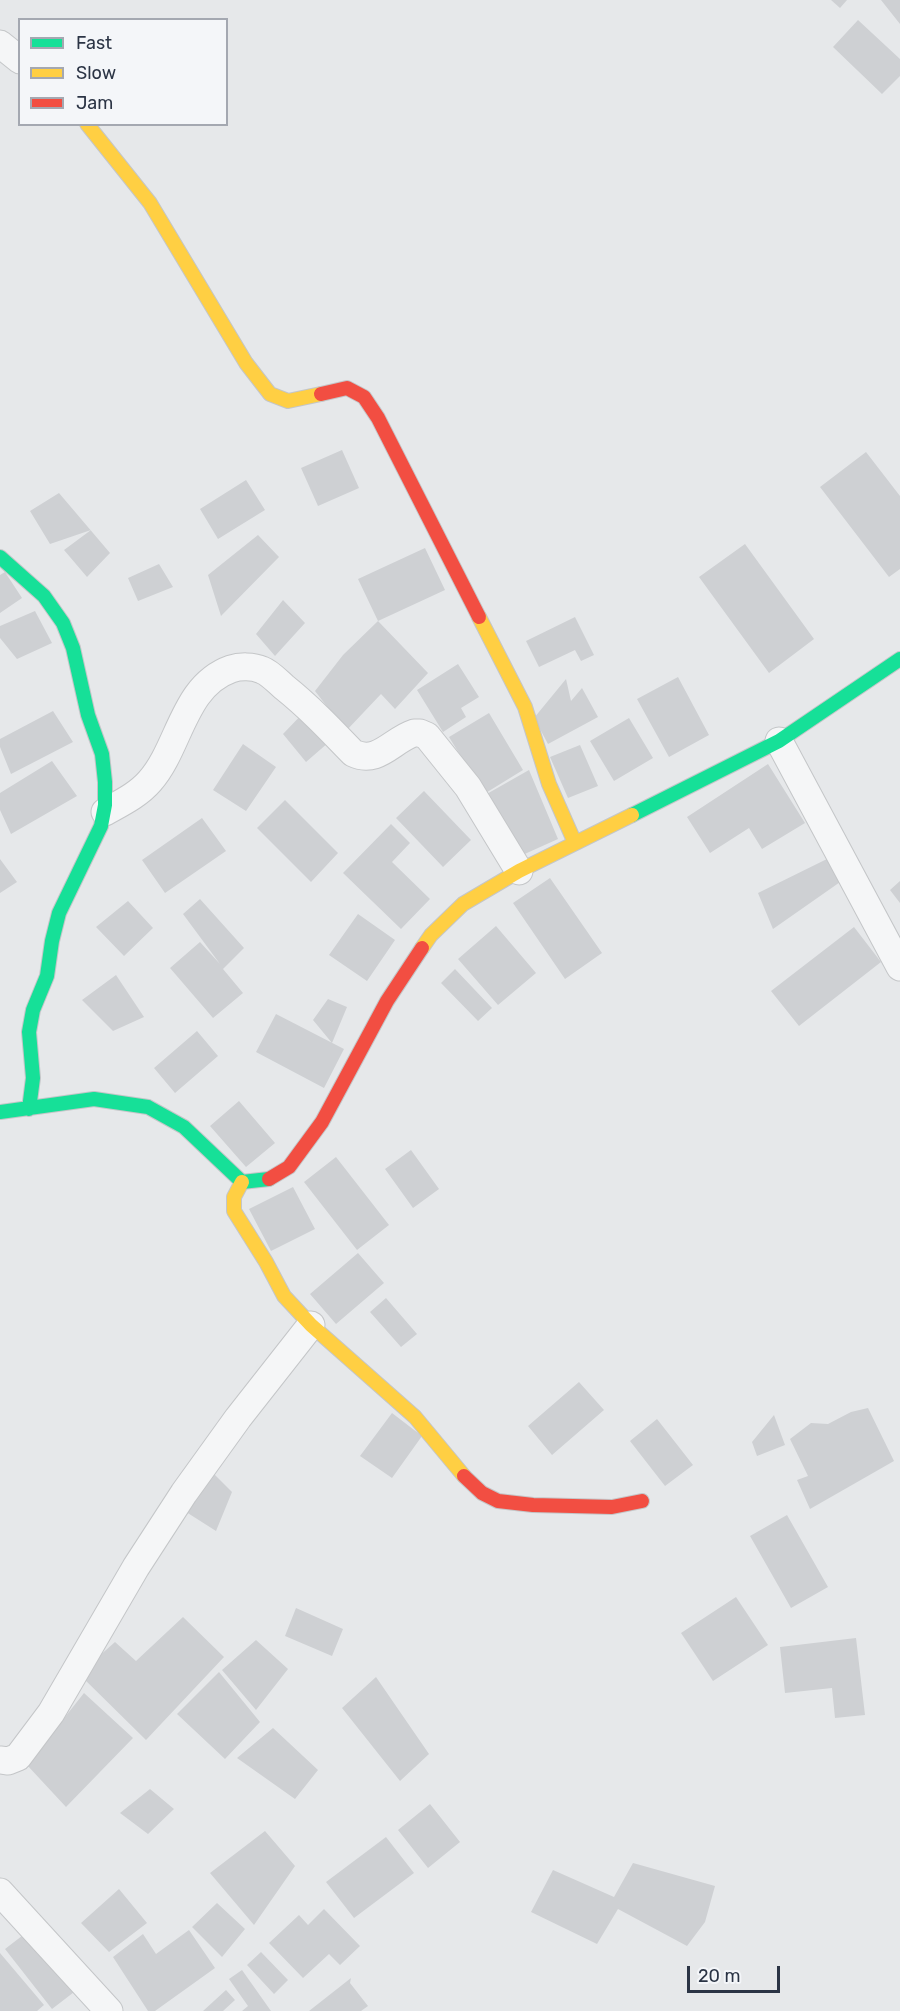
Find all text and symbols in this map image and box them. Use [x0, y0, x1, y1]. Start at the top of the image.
legend [18, 18, 228, 126]
text: Fast [76, 32, 112, 54]
text: Slow [76, 62, 116, 84]
text: Jam [76, 92, 113, 114]
scale bar [690, 1954, 783, 1992]
text: 20 m [698, 1965, 740, 1987]

